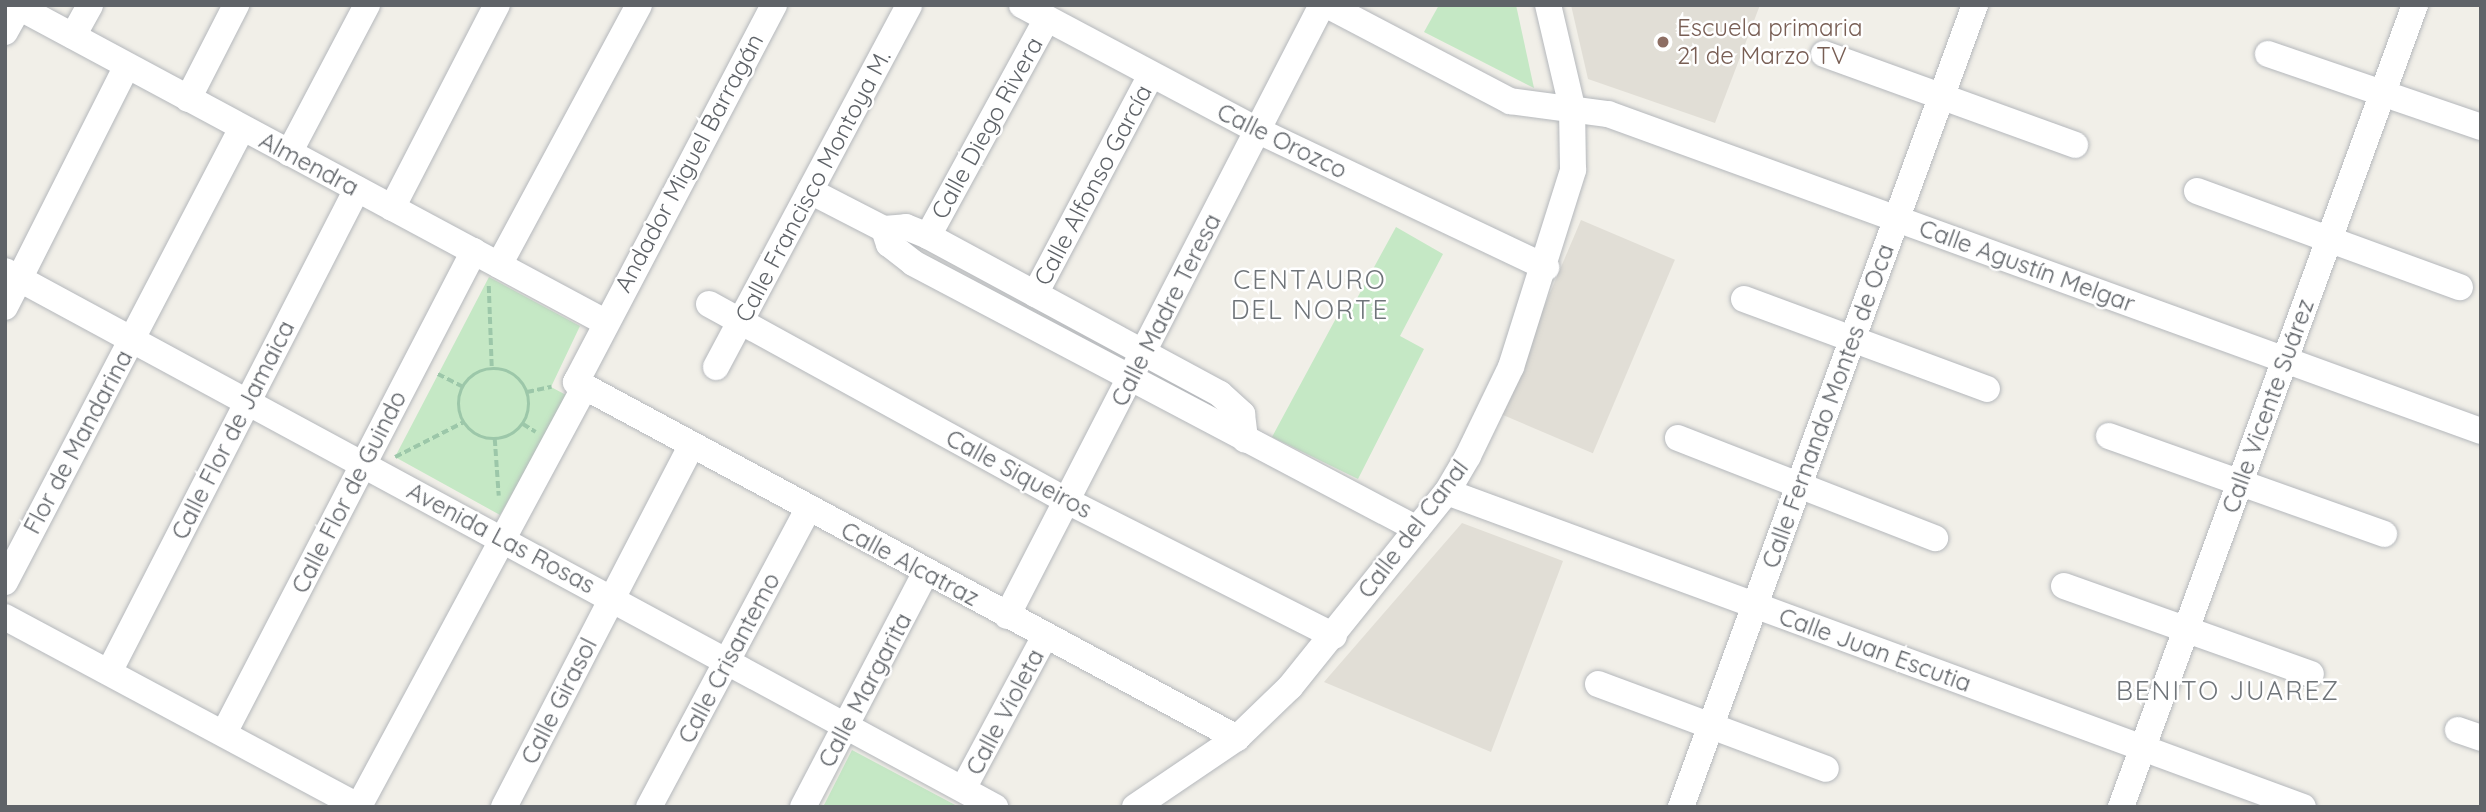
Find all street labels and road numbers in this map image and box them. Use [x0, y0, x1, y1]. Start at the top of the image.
street label: Andador Miguel Barragán [609, 29, 769, 297]
street label: Calle Diego Rivera [925, 32, 1049, 224]
street label: Calle Francisco Montoya M. [729, 45, 897, 327]
street label: Calle Alfonso García [1028, 80, 1158, 290]
street label: Calle Orozco [1212, 97, 1352, 185]
street label: Almendra [254, 126, 364, 202]
street label: Calle Madre Teresa [1105, 209, 1227, 411]
street label: Calle Agustín Melgar [1915, 214, 2139, 318]
street label: Calle Fernando Montes de Oca [1756, 240, 1900, 572]
street label: Calle Vicente Suárez [2216, 295, 2320, 517]
street label: Calle Flor de Jamaica [165, 316, 301, 544]
street label: Flor de Mandarina [17, 345, 139, 539]
street label: Calle Flor de Guindo [285, 386, 413, 598]
street label: Calle Siqueiros [941, 423, 1097, 525]
street label: Calle del Canal [1352, 454, 1474, 604]
street label: Avenida Las Rosas [402, 476, 600, 600]
street label: Calle Alcatraz [836, 516, 984, 612]
street label: Calle Crisantemo [672, 568, 786, 748]
street label: Calle Juan Escutia [1775, 602, 1975, 698]
street label: Calle Margarita [812, 608, 918, 772]
street label: Calle Girasol [515, 633, 603, 769]
street label: Calle Violeta [960, 644, 1050, 780]

